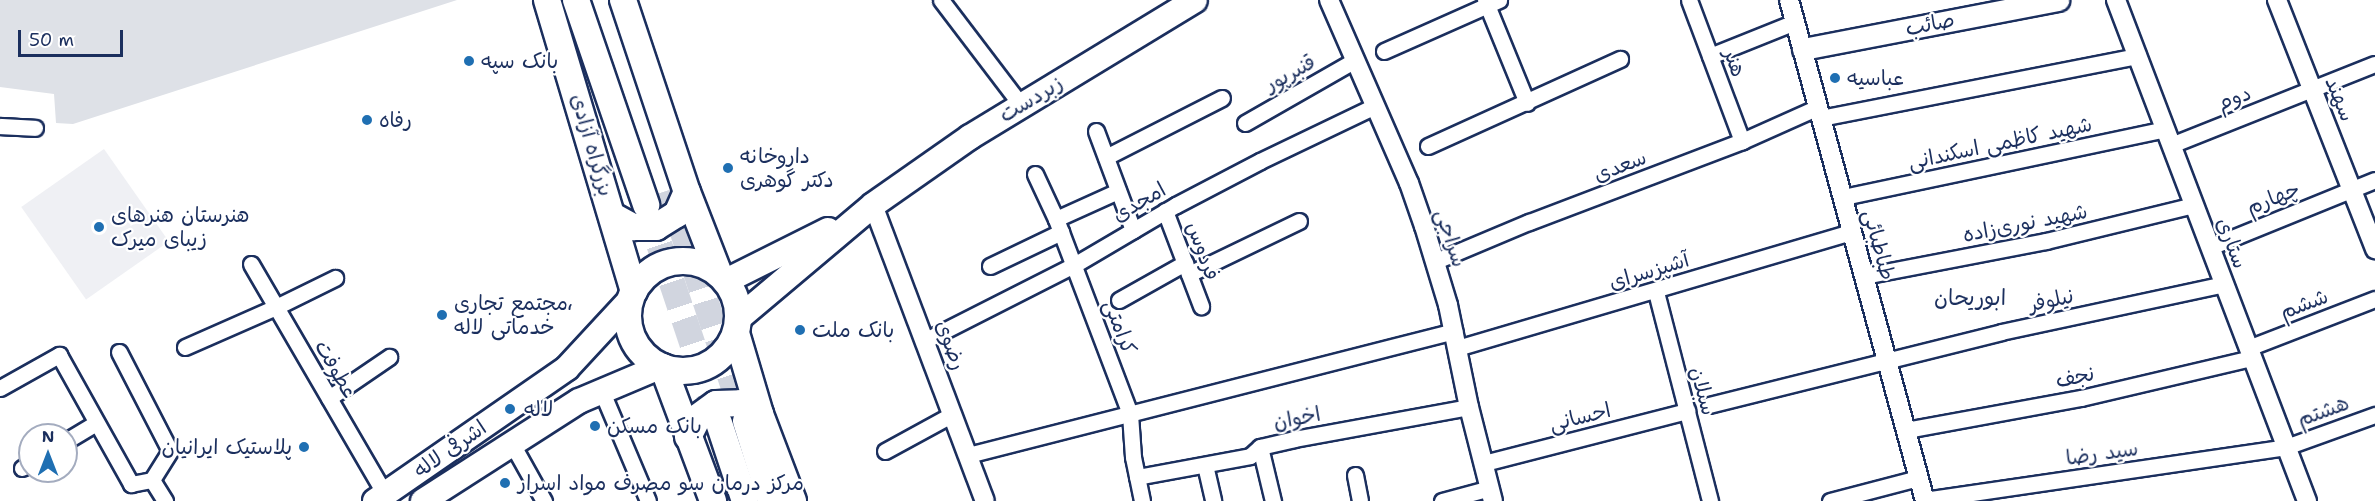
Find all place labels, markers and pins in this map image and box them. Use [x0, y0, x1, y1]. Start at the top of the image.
place label: بانک سپه [481, 48, 558, 74]
marker: بانک سپه [462, 54, 476, 68]
place label: عباسیه [1847, 65, 1904, 91]
marker: عباسیه [1828, 71, 1842, 85]
place label: رفاه [379, 107, 412, 133]
marker: رفاه [360, 113, 374, 127]
place label: داروخانه دکتر گوهری [740, 143, 834, 193]
marker: داروخانه دکتر گوهری [721, 161, 735, 175]
place label: هنرستان هنرهای زیبای میرک [111, 202, 249, 252]
marker: هنرستان هنرهای زیبای میرک [92, 220, 106, 234]
place label: مجتمع تجاری، خدماتی لاله [454, 290, 573, 340]
marker: مجتمع تجاری، خدماتی لاله [435, 308, 449, 322]
place label: بانک ملت [812, 317, 894, 343]
marker: بانک ملت [793, 323, 807, 337]
place label: لاله [524, 396, 553, 422]
marker: لاله [501, 400, 519, 418]
place label: بانک مسکن [607, 413, 702, 439]
marker: بانک مسکن [588, 419, 602, 433]
place label: پلاستیک ایرانیان [162, 434, 292, 460]
marker: پلاستیک ایرانیان [297, 440, 311, 454]
place label: مرکز درمان سو مصرف مواد اسرار [518, 470, 804, 496]
marker: مرکز درمان سو مصرف مواد اسرار [496, 474, 514, 492]

